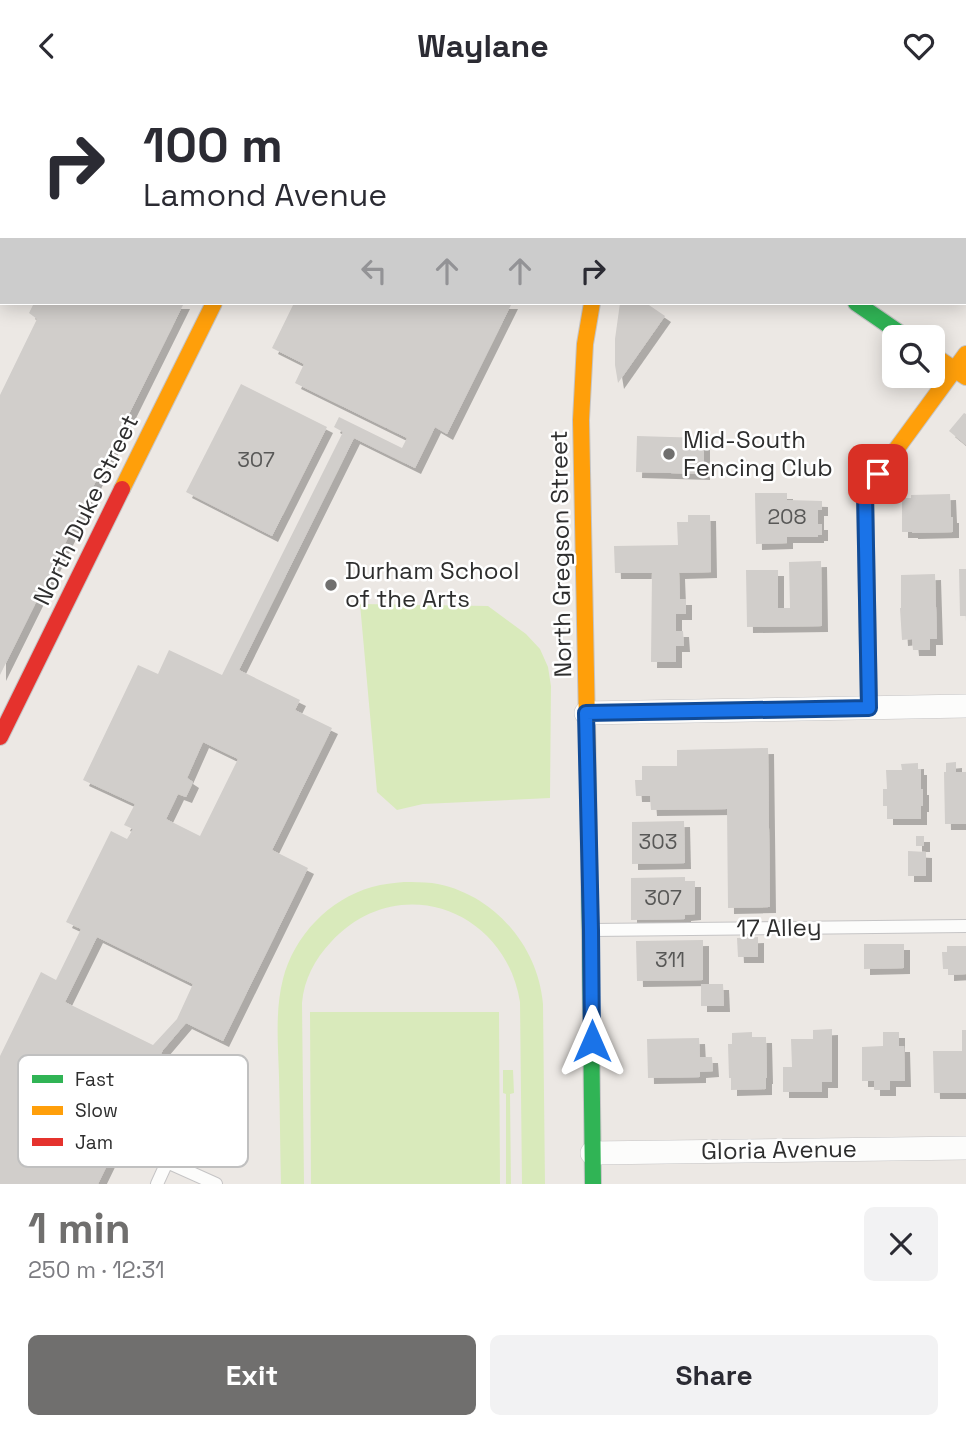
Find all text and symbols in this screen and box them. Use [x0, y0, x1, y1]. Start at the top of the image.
text: Waylane [417, 26, 549, 66]
icon: back [28, 27, 66, 65]
icon: heart [900, 27, 938, 65]
text: 100 m [143, 114, 283, 176]
icon: right [28, 119, 119, 210]
text: Lamond Avenue [143, 175, 387, 215]
icon: left [355, 252, 393, 290]
icon: ahead [428, 252, 466, 290]
icon: ahead [501, 252, 539, 290]
icon: right [574, 252, 612, 290]
map controls [882, 325, 945, 388]
button: search [882, 325, 945, 388]
street label: North Duke Street [26, 409, 145, 610]
place label: Mid-South Fencing Club [683, 424, 833, 483]
street label: North Gregson Street [543, 430, 578, 678]
pin [848, 444, 908, 504]
house number: 307 [237, 446, 275, 473]
marker: Mid-South Fencing Club [661, 446, 677, 462]
icon: arrive [859, 455, 897, 493]
house number: 208 [767, 503, 807, 530]
place label: Durham School of the Arts [345, 555, 519, 614]
marker: Durham School of the Arts [323, 577, 339, 593]
house number: 303 [639, 828, 677, 855]
house number: 307 [644, 884, 682, 911]
street label: 17 Alley [736, 911, 822, 944]
house number: 311 [655, 946, 685, 973]
position arrow [555, 1004, 629, 1078]
legend [18, 1055, 248, 1167]
text: Fast [75, 1067, 115, 1092]
text: Slow [75, 1098, 118, 1123]
text: Jam [75, 1130, 113, 1155]
street label: Gloria Avenue [701, 1133, 857, 1166]
text: 1 min [28, 1202, 131, 1255]
button: close [864, 1207, 938, 1281]
text: 250 m · 12:31 [28, 1255, 165, 1285]
button: Exit [28, 1335, 476, 1415]
button: Share [490, 1335, 938, 1415]

